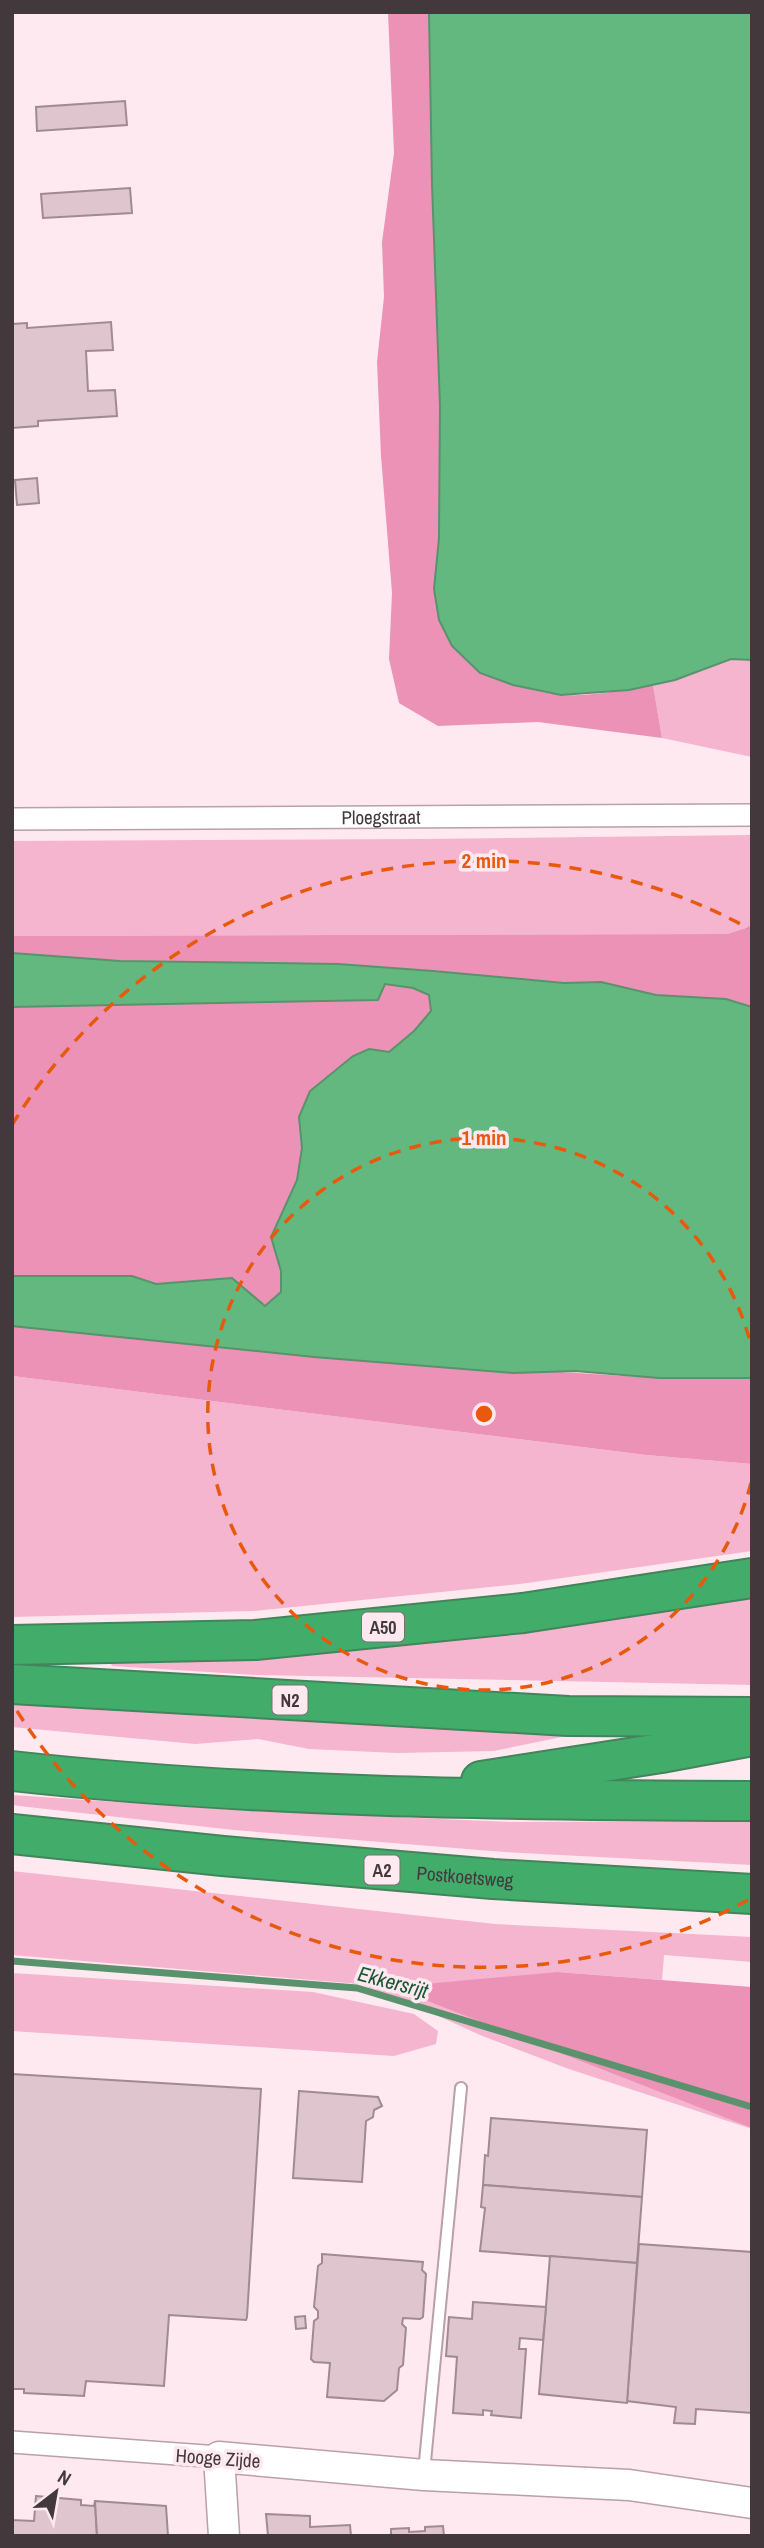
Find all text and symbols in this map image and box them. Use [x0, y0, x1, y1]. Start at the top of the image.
street label: Ploegstraat [341, 804, 421, 830]
text: 2 min [462, 846, 506, 875]
text: 1 min [462, 1123, 506, 1152]
centre of rings [472, 1402, 496, 1426]
road number: A50 [362, 1612, 404, 1642]
road number: N2 [272, 1686, 308, 1714]
road number: A2 [364, 1856, 400, 1884]
street label: Postkoetsweg [416, 1860, 514, 1893]
water label: Ekkersrijt [355, 1959, 433, 2006]
street label: Hooge Zijde [175, 2442, 261, 2474]
north arrow [21, 2457, 91, 2527]
text: N [53, 2463, 76, 2491]

